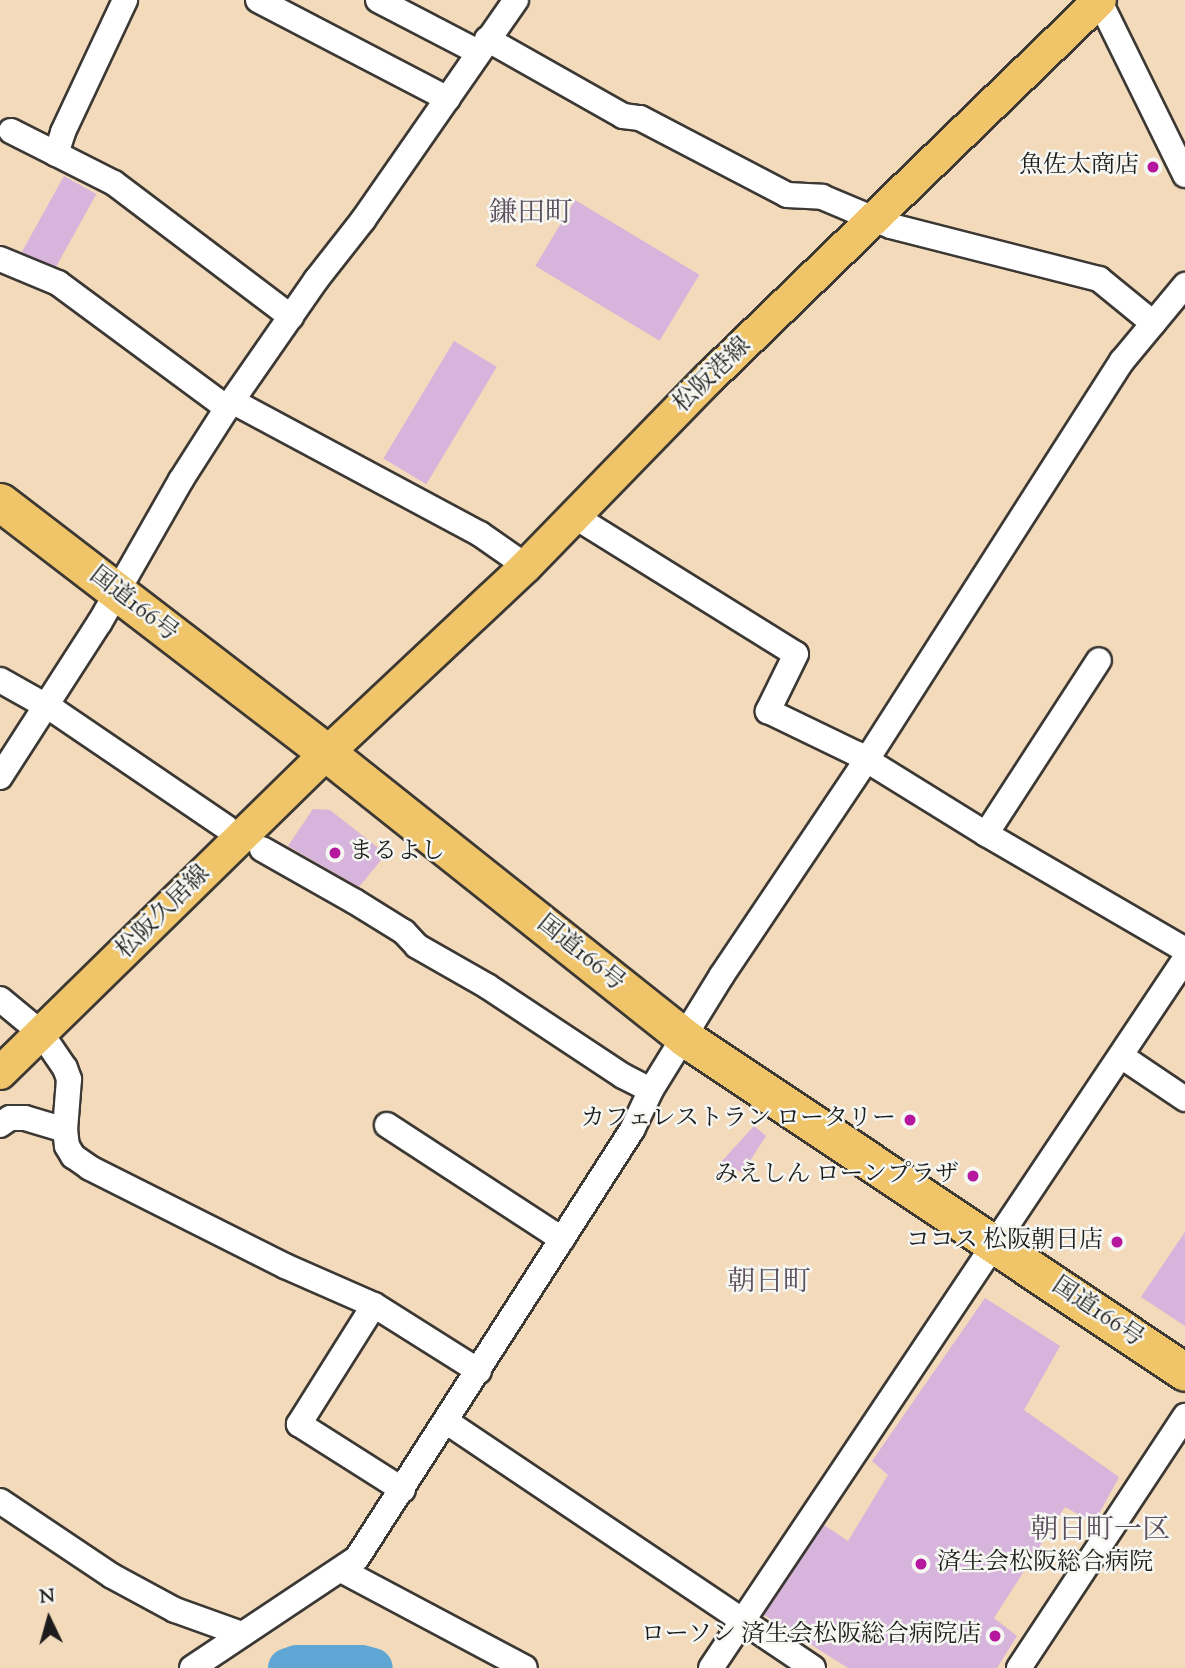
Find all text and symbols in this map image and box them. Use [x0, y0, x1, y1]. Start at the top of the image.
place label: 魚佐太商店 [1019, 153, 1139, 181]
marker: 魚佐太商店 [1145, 159, 1161, 175]
district label: 鎌田町 [489, 197, 573, 231]
street label: 松阪港線 [668, 332, 758, 420]
street label: 国道166号 [83, 562, 183, 648]
place label: まるよし [349, 839, 445, 867]
marker: まるよし [327, 845, 343, 861]
street label: 松阪久居線 [111, 860, 217, 966]
street label: 国道166号 [531, 910, 629, 998]
place label: カフェレストラン ロータリー [579, 1106, 896, 1134]
marker: カフェレストラン ロータリー [902, 1112, 918, 1128]
place label: みえしん ローンプラザ [714, 1162, 959, 1190]
marker: みえしん ローンプラザ [965, 1168, 981, 1184]
place label: ココス 松阪朝日店 [906, 1228, 1103, 1256]
marker: ココス 松阪朝日店 [1109, 1234, 1125, 1250]
district label: 朝日町 [727, 1266, 811, 1300]
street label: 国道166号 [1046, 1272, 1148, 1354]
district label: 朝日町一区 [1030, 1514, 1170, 1548]
place label: 済生会松阪総合病院 [937, 1550, 1153, 1578]
marker: 済生会松阪総合病院 [911, 1554, 931, 1574]
text: N [38, 1583, 56, 1612]
north arrow [14, 1584, 84, 1654]
place label: ローソン 済生会松阪総合病院店 [640, 1622, 981, 1650]
marker: ローソン 済生会松阪総合病院店 [987, 1628, 1003, 1644]

